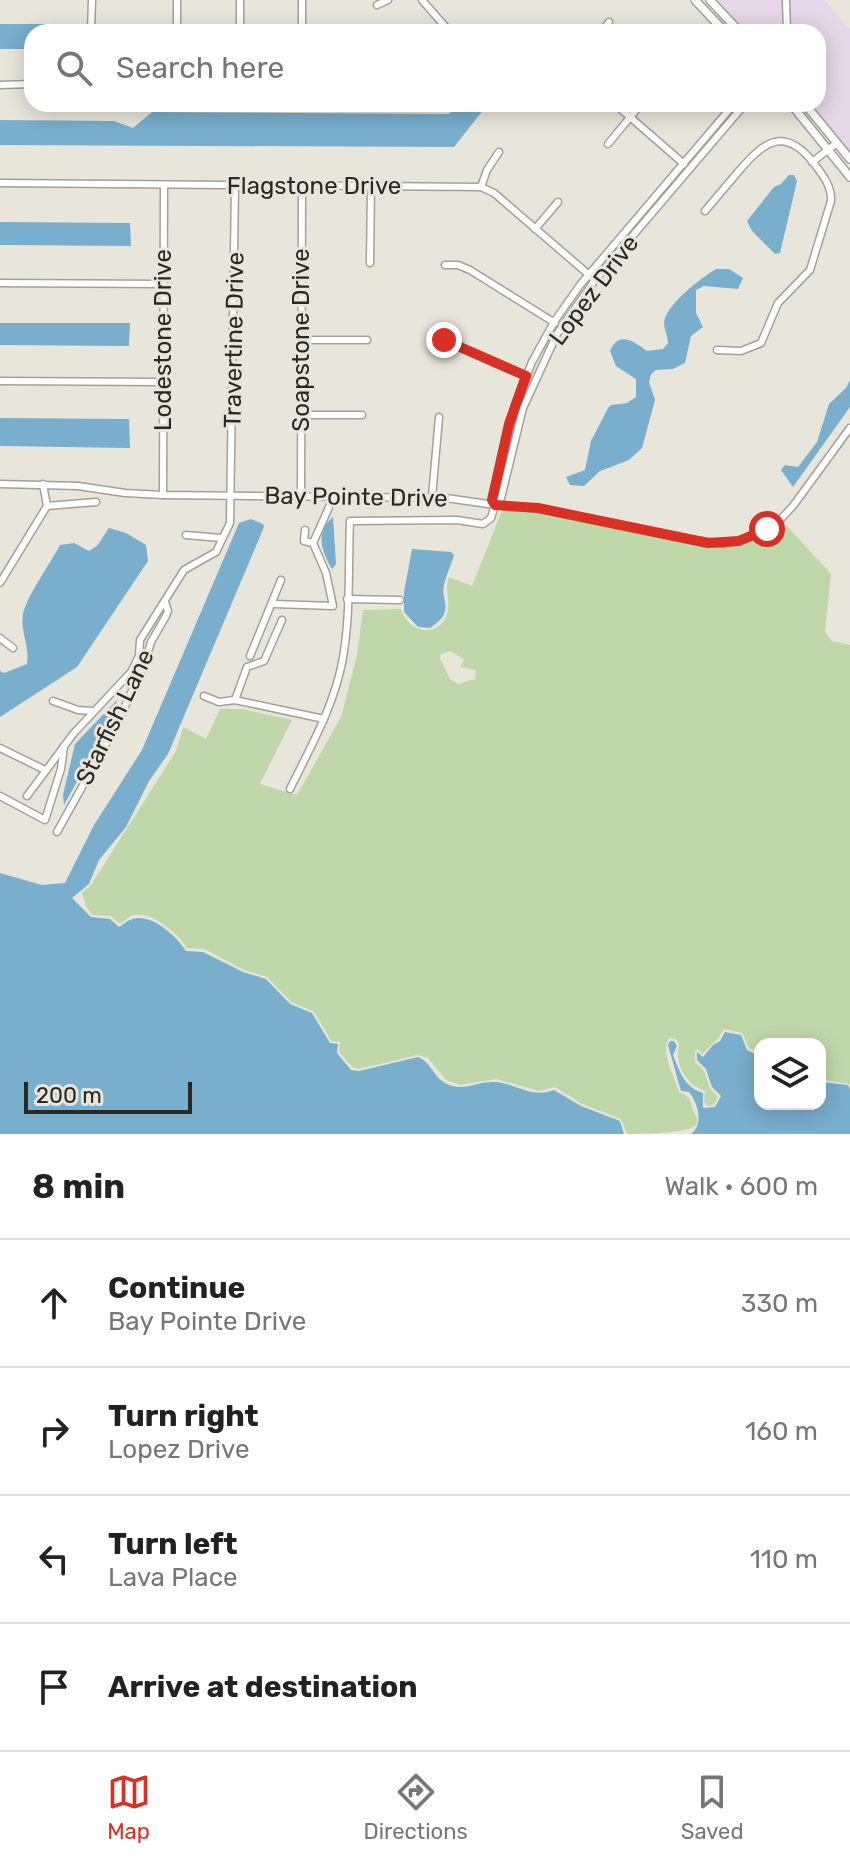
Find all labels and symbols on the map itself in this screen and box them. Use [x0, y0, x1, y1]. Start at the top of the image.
street label: Flagstone Drive [227, 172, 401, 200]
street label: Lopez Drive [544, 229, 644, 351]
street label: Soapstone Drive [287, 248, 315, 432]
street label: Lodestone Drive [149, 249, 177, 431]
street label: Travertine Drive [218, 252, 250, 428]
route end [426, 322, 462, 358]
street label: Bay Pointe Drive [264, 481, 448, 513]
route start [749, 511, 785, 547]
street label: Starfish Lane [70, 645, 160, 789]
scale bar [24, 1078, 192, 1114]

